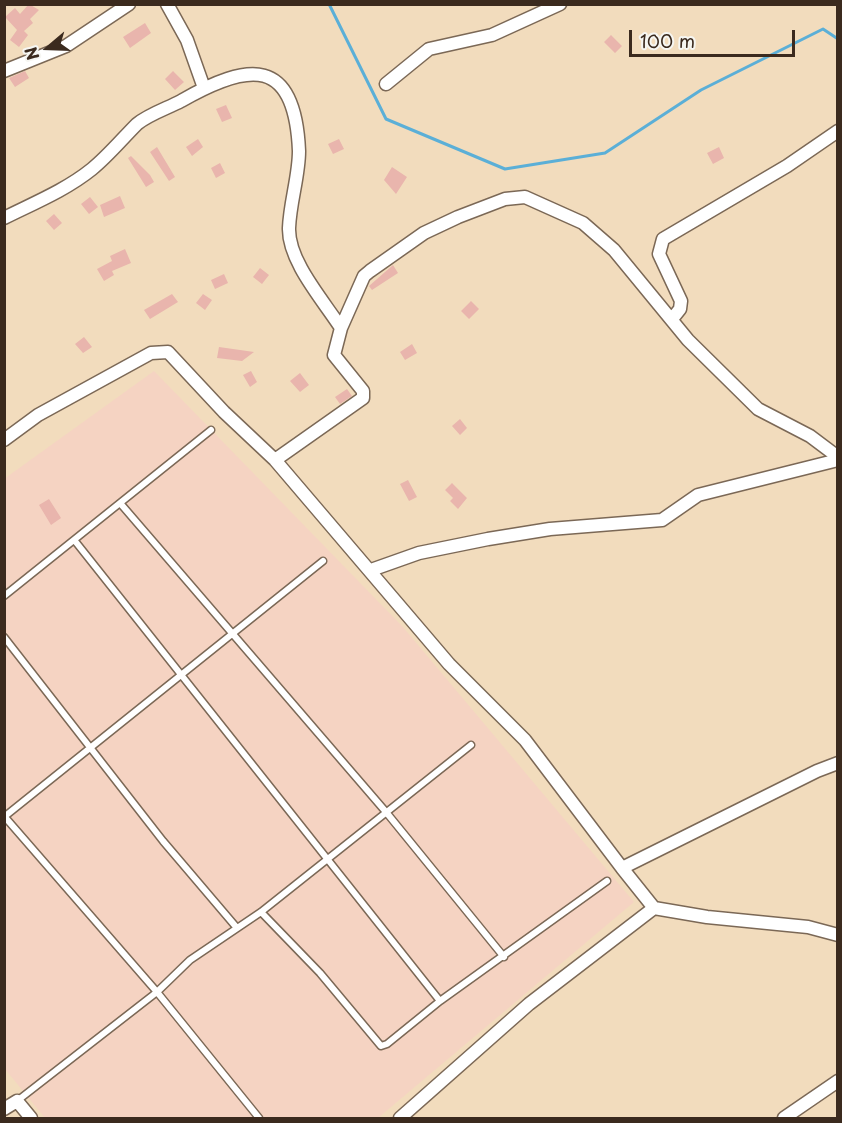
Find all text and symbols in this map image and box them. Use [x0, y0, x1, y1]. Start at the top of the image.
north arrow [18, 18, 78, 78]
scale bar [632, 18, 798, 56]
text: 100 m [640, 27, 695, 54]
text: N [18, 44, 44, 64]

